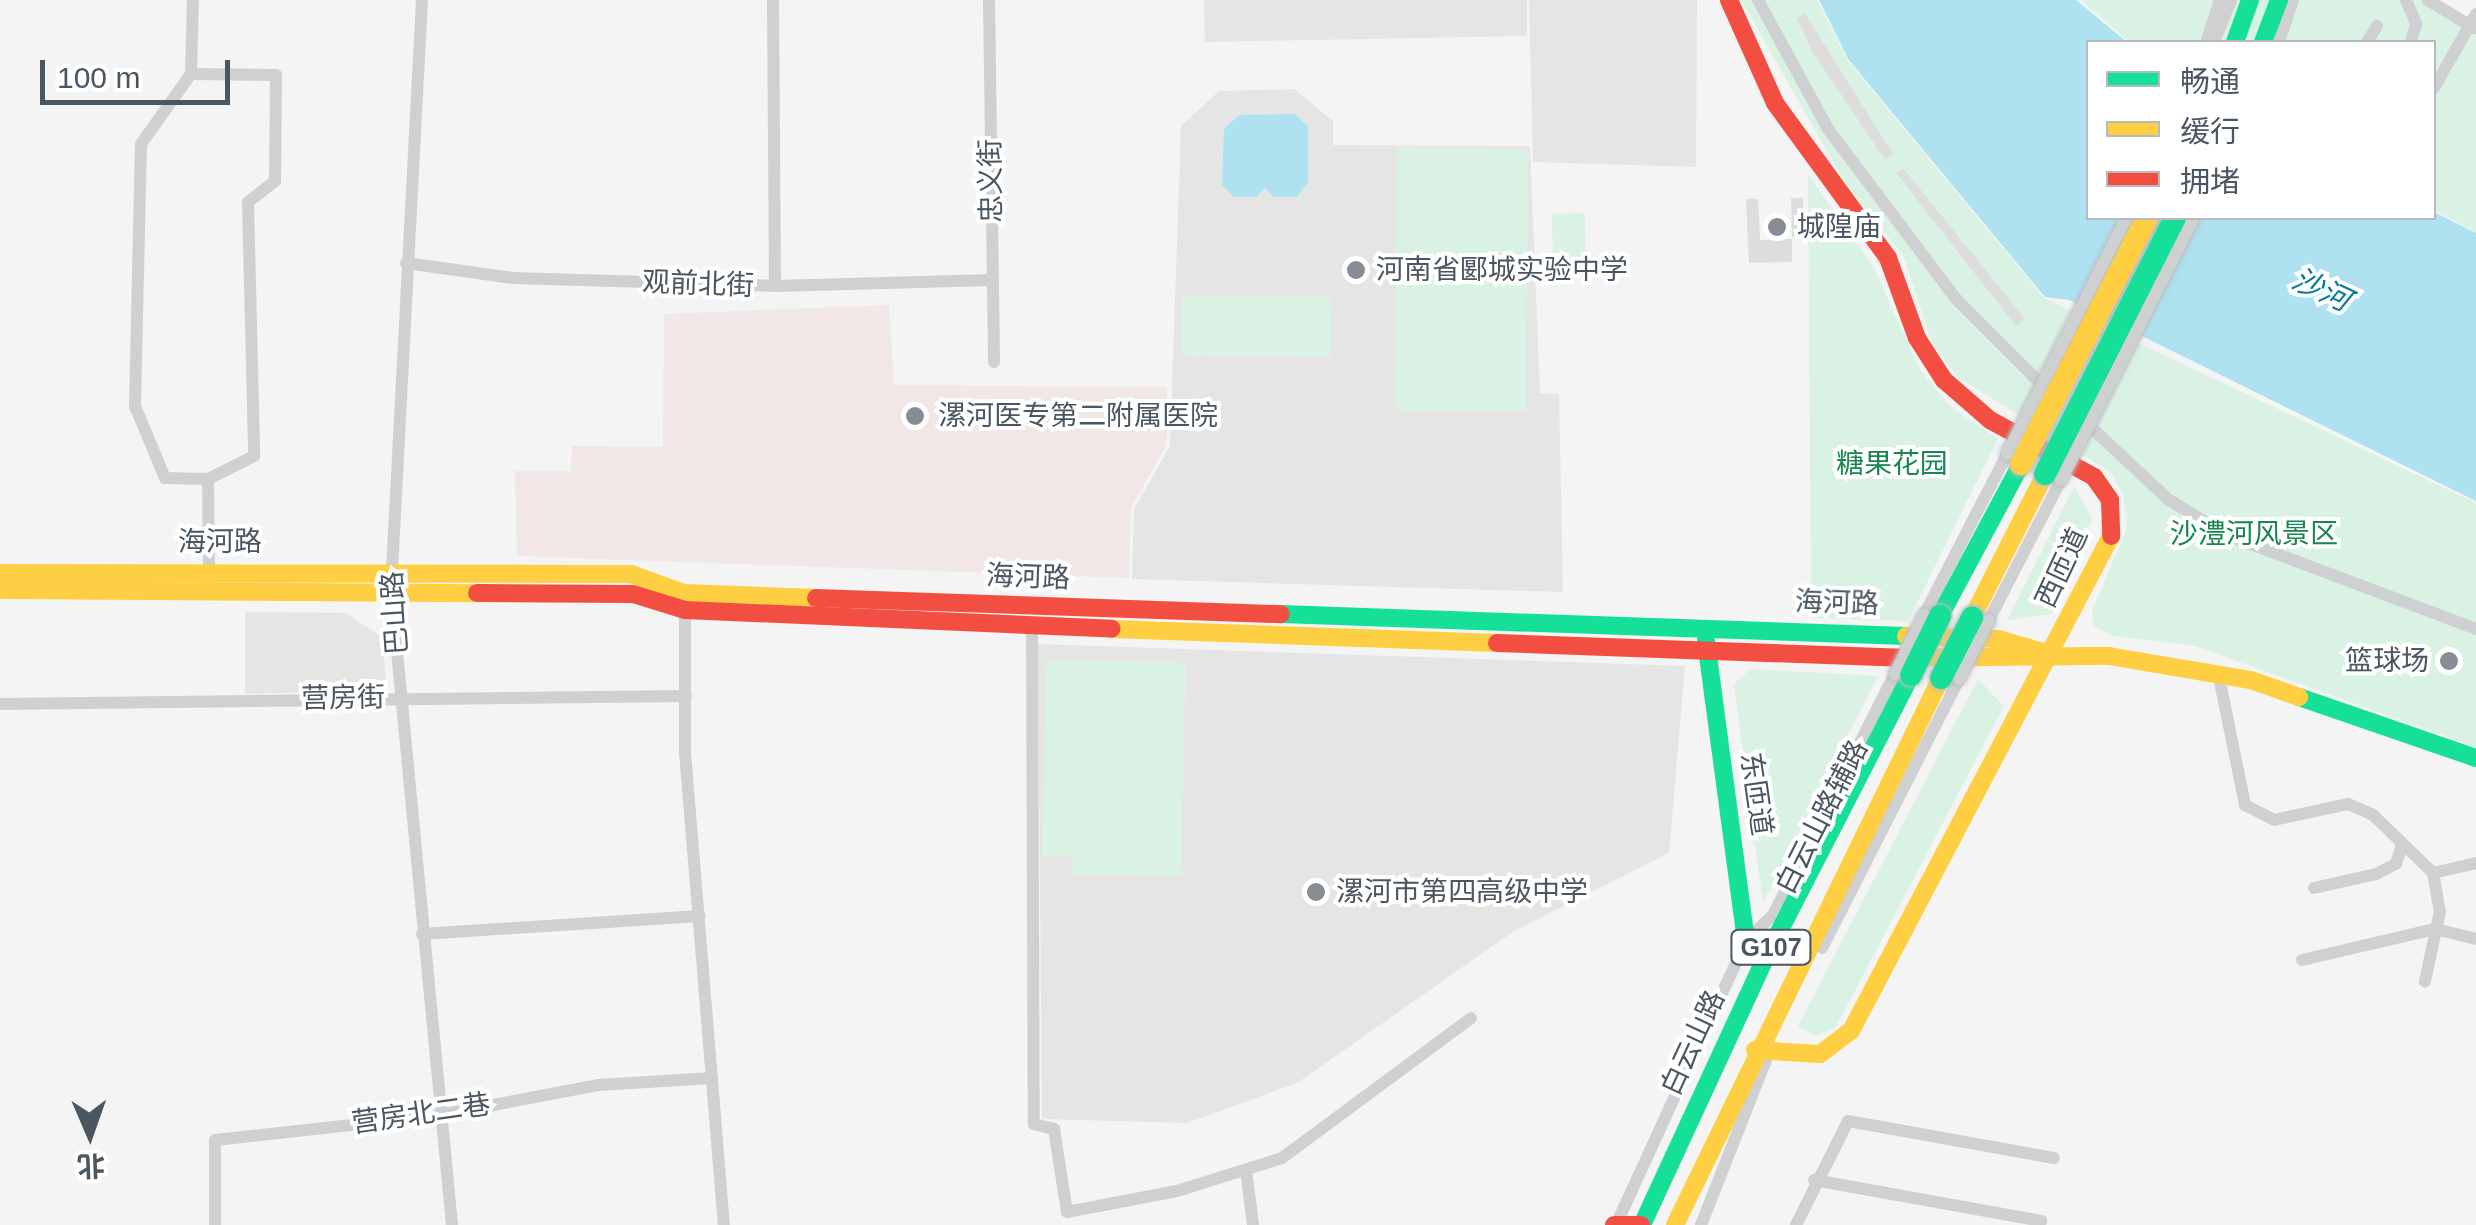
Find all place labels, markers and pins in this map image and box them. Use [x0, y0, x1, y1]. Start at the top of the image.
place label: 城隍庙 [1797, 210, 1881, 244]
marker: 城隍庙 [1766, 216, 1788, 238]
place label: 河南省郾城实验中学 [1376, 253, 1628, 287]
marker: 河南省郾城实验中学 [1345, 259, 1367, 281]
place label: 漯河医专第二附属医院 [938, 399, 1218, 433]
marker: 漯河医专第二附属医院 [902, 403, 928, 429]
place label: 篮球场 [2345, 644, 2429, 678]
marker: 篮球场 [2438, 650, 2460, 672]
place label: 漯河市第四高级中学 [1336, 875, 1588, 909]
marker: 漯河市第四高级中学 [1305, 881, 1327, 903]

